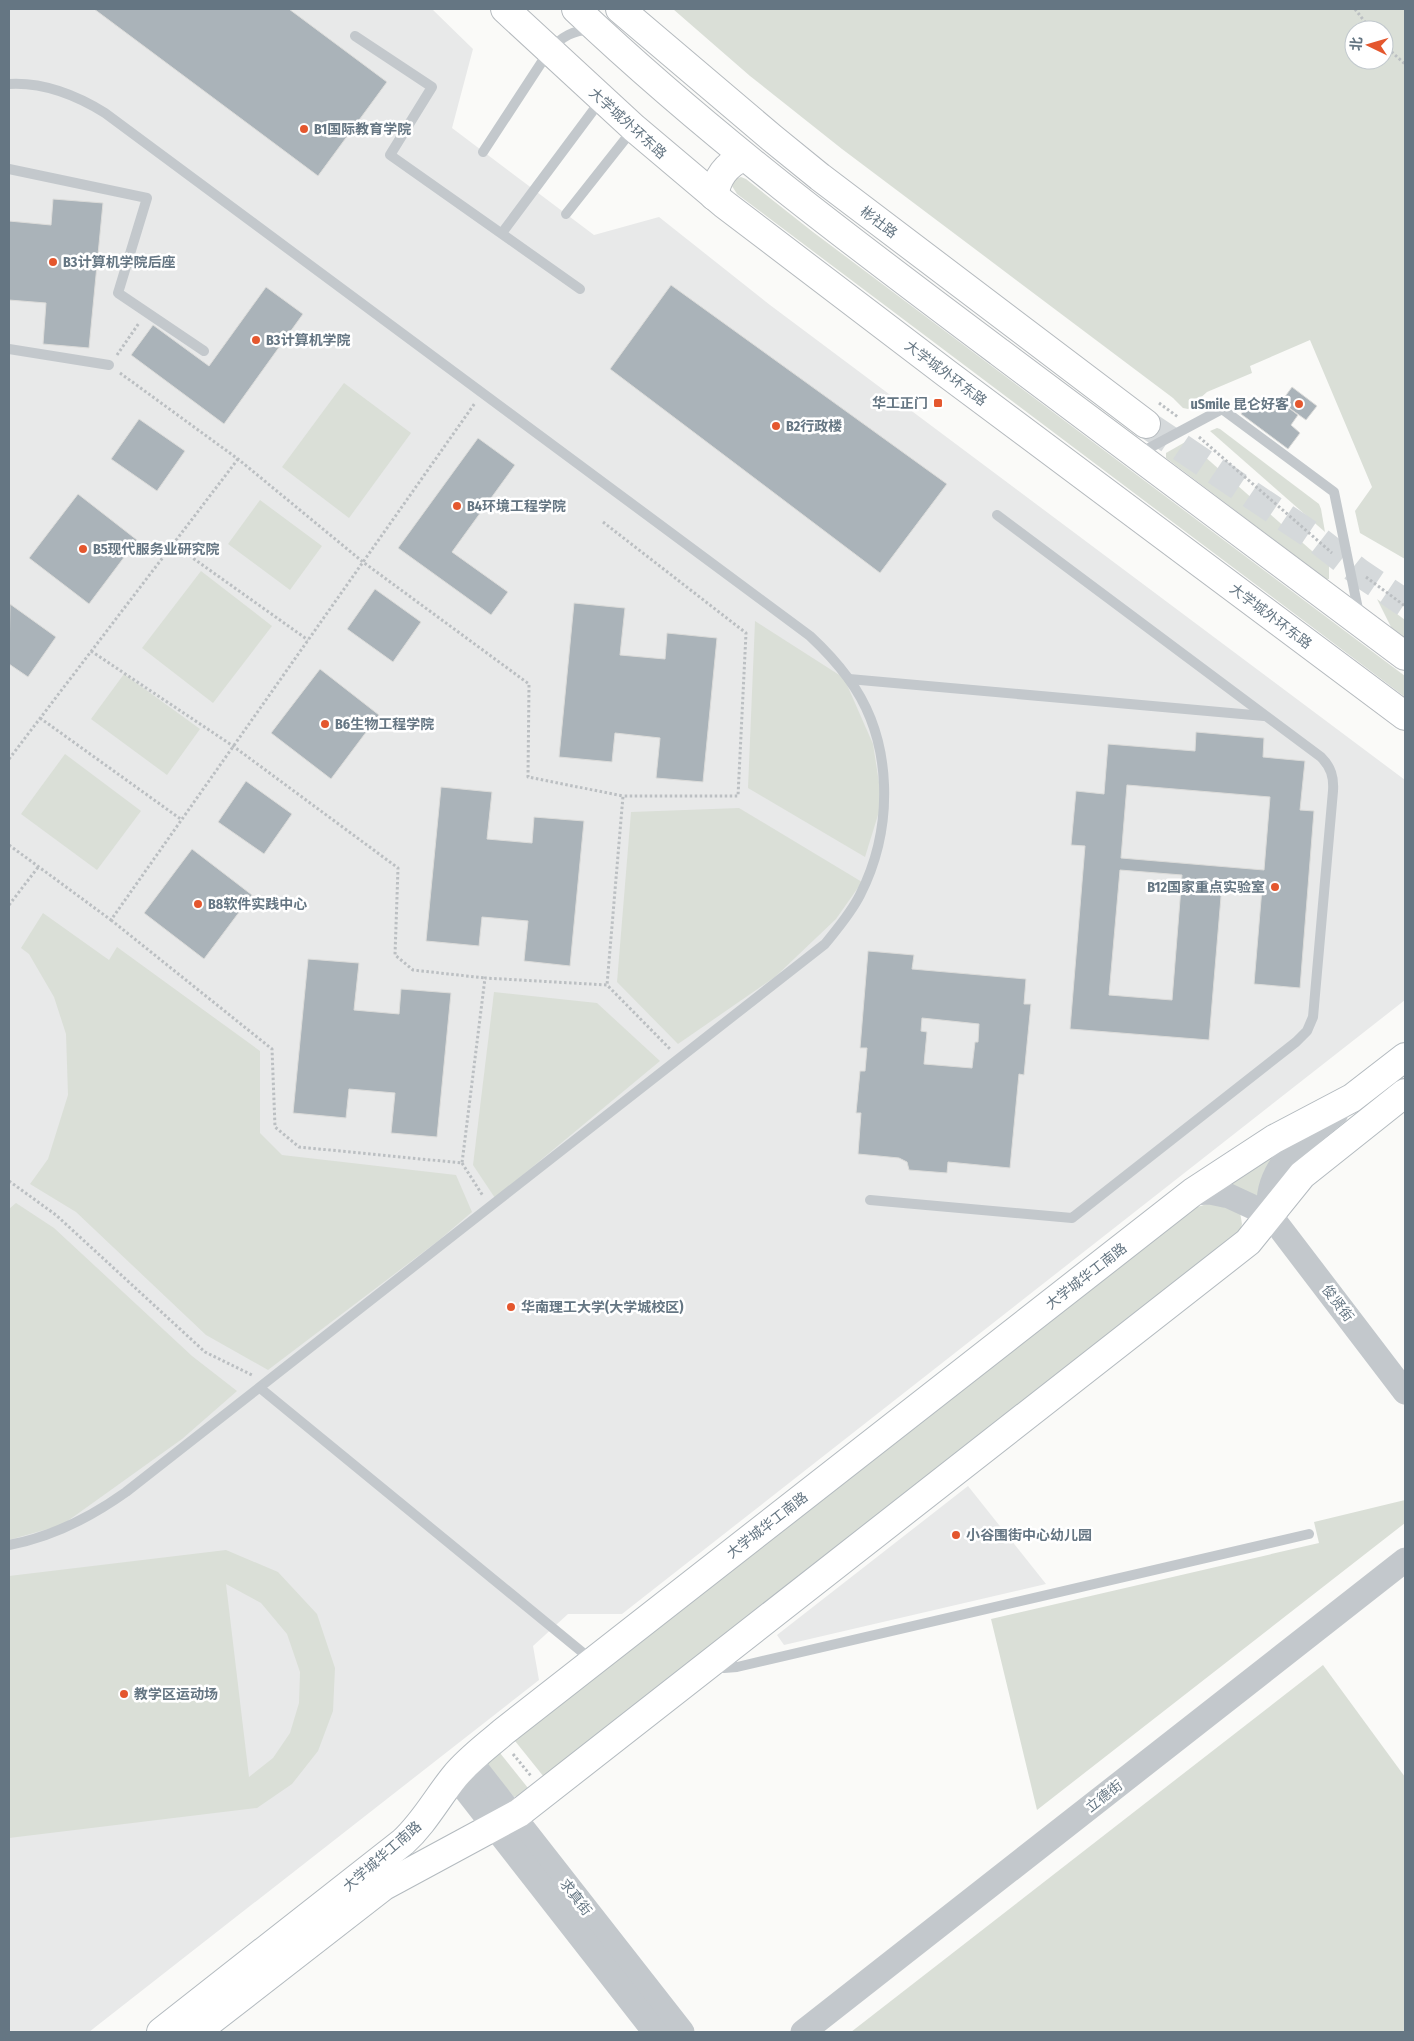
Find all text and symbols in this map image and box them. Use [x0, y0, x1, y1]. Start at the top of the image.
north arrow [1344, 20, 1394, 70]
text: 北 [1347, 36, 1366, 52]
street label: 大学城外环东路 [586, 84, 670, 162]
place label: B1国际教育学院 [314, 121, 411, 138]
marker: B1国际教育学院 [298, 123, 310, 135]
street label: 彬社路 [857, 203, 901, 242]
place label: B3计算机学院后座 [63, 254, 175, 271]
marker: B3计算机学院后座 [47, 256, 59, 268]
place label: B3计算机学院 [266, 332, 350, 349]
marker: B3计算机学院 [250, 334, 262, 346]
street label: 大学城外环东路 [901, 337, 990, 410]
place label: 华工正门 [872, 395, 928, 412]
place label: uSmile 昆仑好客 [1190, 396, 1289, 413]
marker: 华工正门 [932, 397, 944, 409]
marker: uSmile 昆仑好客 [1293, 398, 1305, 410]
place label: B2行政楼 [786, 418, 842, 435]
marker: B2行政楼 [770, 420, 782, 432]
place label: B4环境工程学院 [467, 498, 566, 515]
marker: B4环境工程学院 [451, 500, 463, 512]
place label: B5现代服务业研究院 [93, 541, 220, 558]
marker: B5现代服务业研究院 [77, 543, 89, 555]
street label: 大学城外环东路 [1226, 580, 1315, 653]
place label: B6生物工程学院 [335, 716, 434, 733]
marker: B6生物工程学院 [319, 718, 331, 730]
place label: B12国家重点实验室 [1147, 879, 1265, 896]
marker: B12国家重点实验室 [1269, 881, 1281, 893]
place label: B8软件实践中心 [208, 896, 307, 913]
marker: B8软件实践中心 [192, 898, 204, 910]
street label: 大学城华工南路 [1042, 1240, 1130, 1313]
street label: 俊贤街 [1318, 1281, 1357, 1325]
place label: 华南理工大学(大学城校区) [521, 1299, 683, 1316]
marker: 华南理工大学(大学城校区) [505, 1301, 517, 1313]
street label: 大学城华工南路 [723, 1489, 811, 1562]
place label: 小谷围街中心幼儿园 [966, 1527, 1092, 1544]
marker: 小谷围街中心幼儿园 [950, 1529, 962, 1541]
place label: 教学区运动场 [134, 1686, 218, 1703]
marker: 教学区运动场 [118, 1688, 130, 1700]
street label: 立德街 [1083, 1777, 1126, 1816]
street label: 大学城华工南路 [340, 1818, 425, 1895]
street label: 求真街 [556, 1876, 595, 1919]

